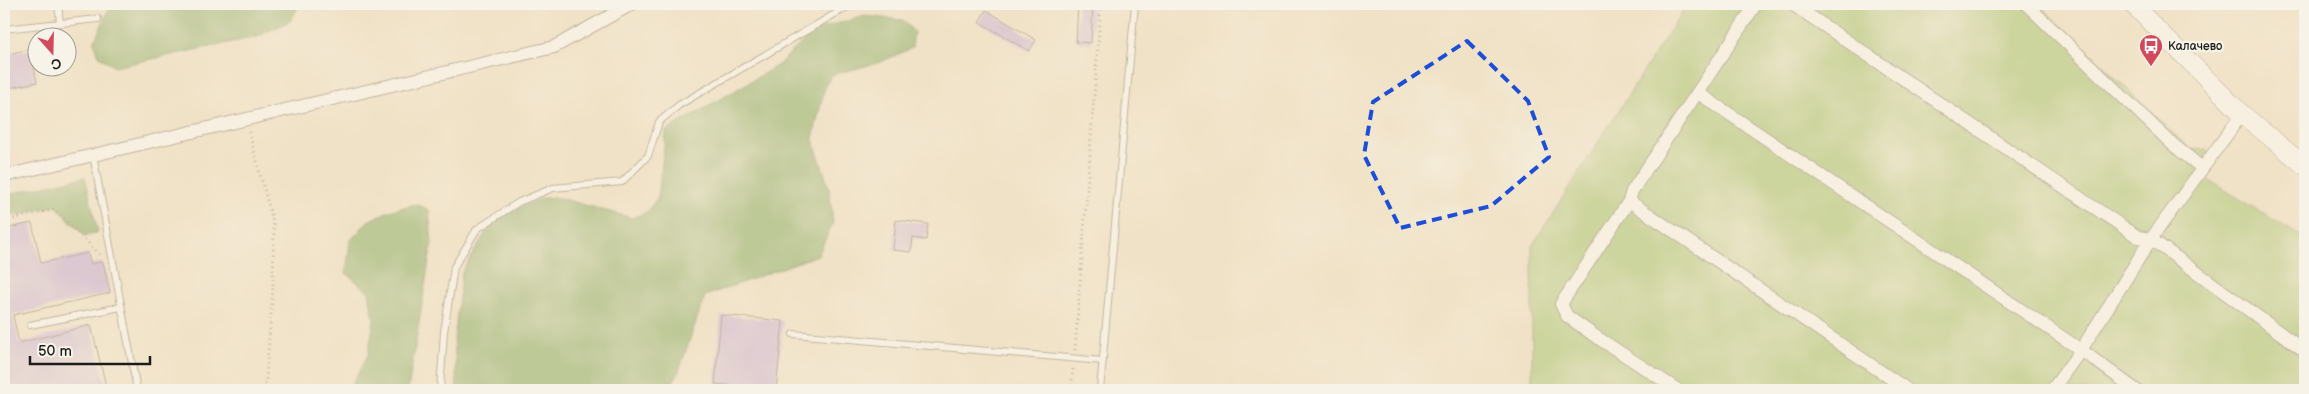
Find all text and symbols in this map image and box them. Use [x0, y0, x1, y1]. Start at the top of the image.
north arrow [28, 28, 78, 78]
bus stop icon: Калачево [2138, 33, 2164, 67]
place label: Калачево [2168, 39, 2222, 54]
text: С [49, 54, 64, 73]
scale bar [30, 334, 150, 366]
text: 50 m [38, 342, 72, 361]

